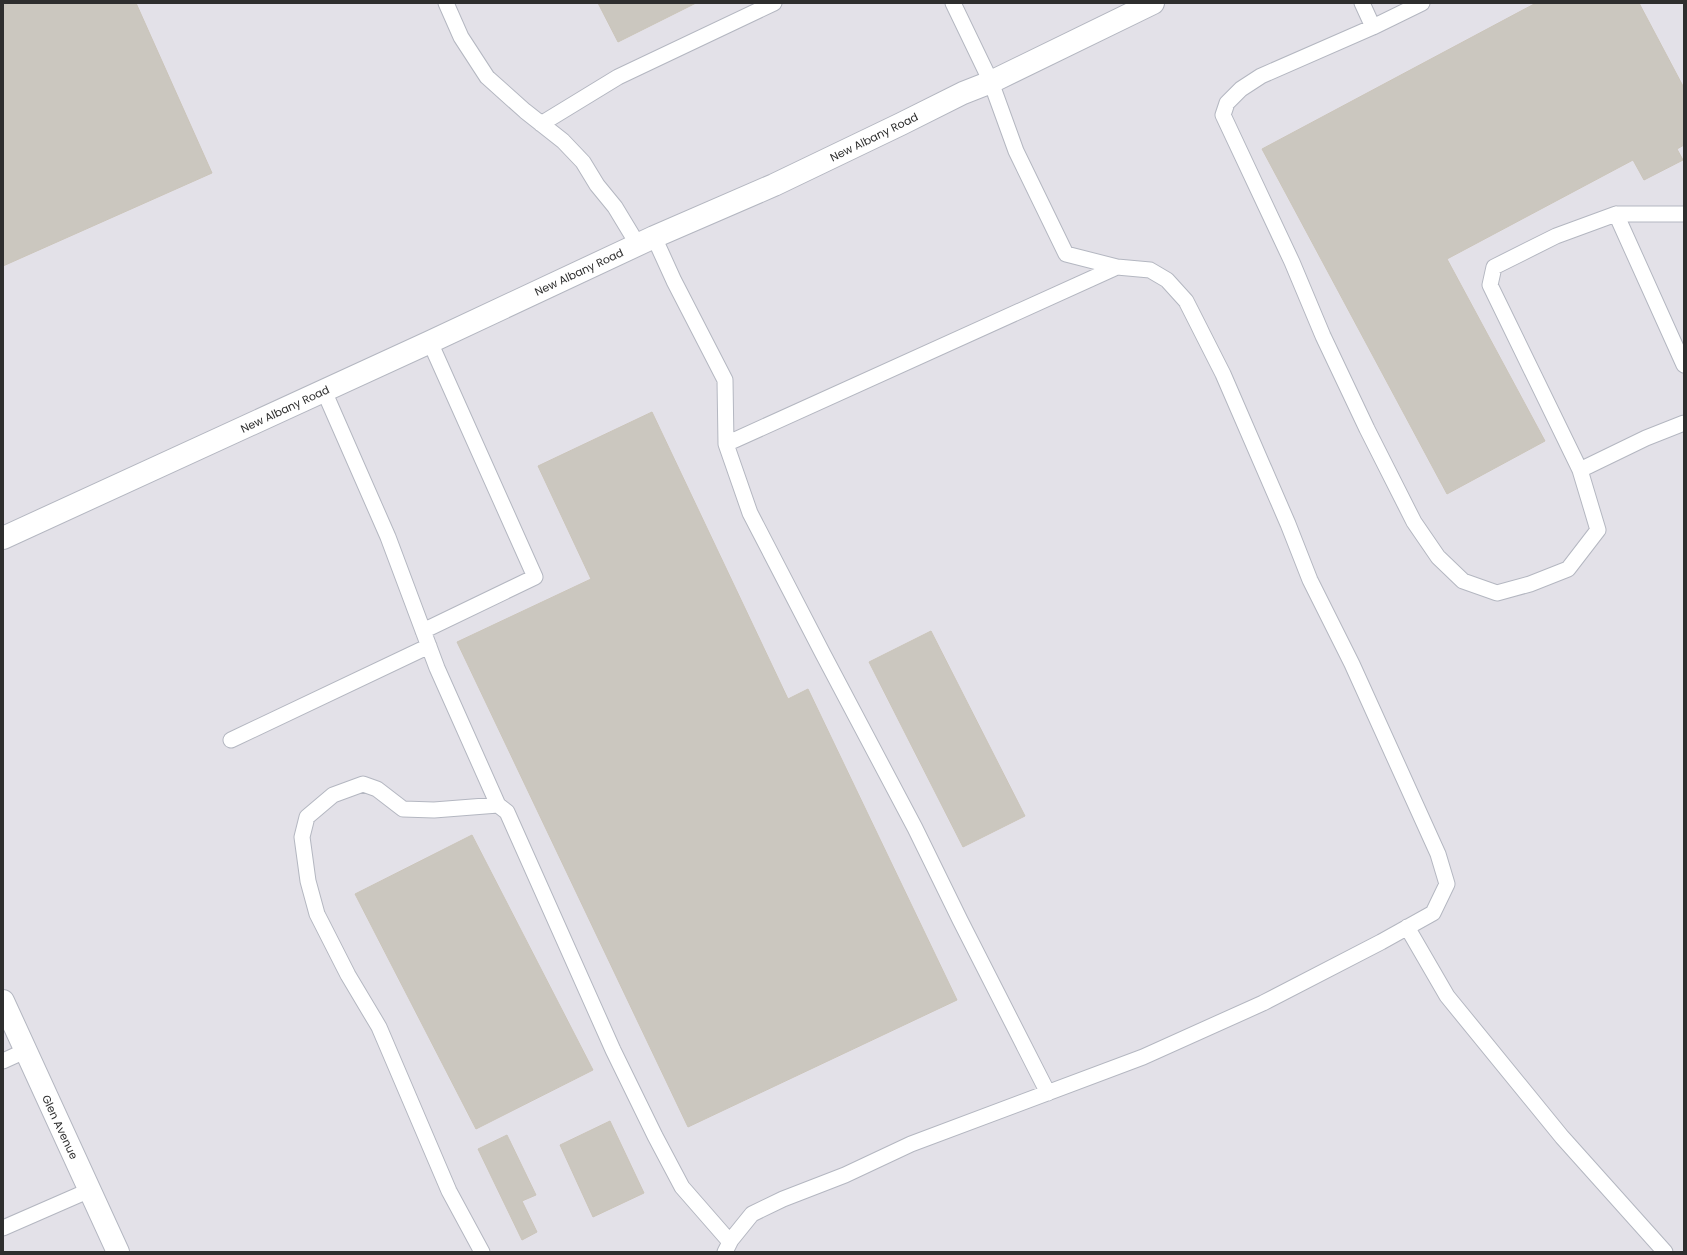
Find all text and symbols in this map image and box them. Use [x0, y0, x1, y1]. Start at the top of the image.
street label: New Albany Road [827, 109, 921, 165]
street label: New Albany Road [532, 244, 626, 300]
street label: New Albany Road [238, 381, 332, 437]
street label: Glen Avenue [38, 1092, 82, 1162]

